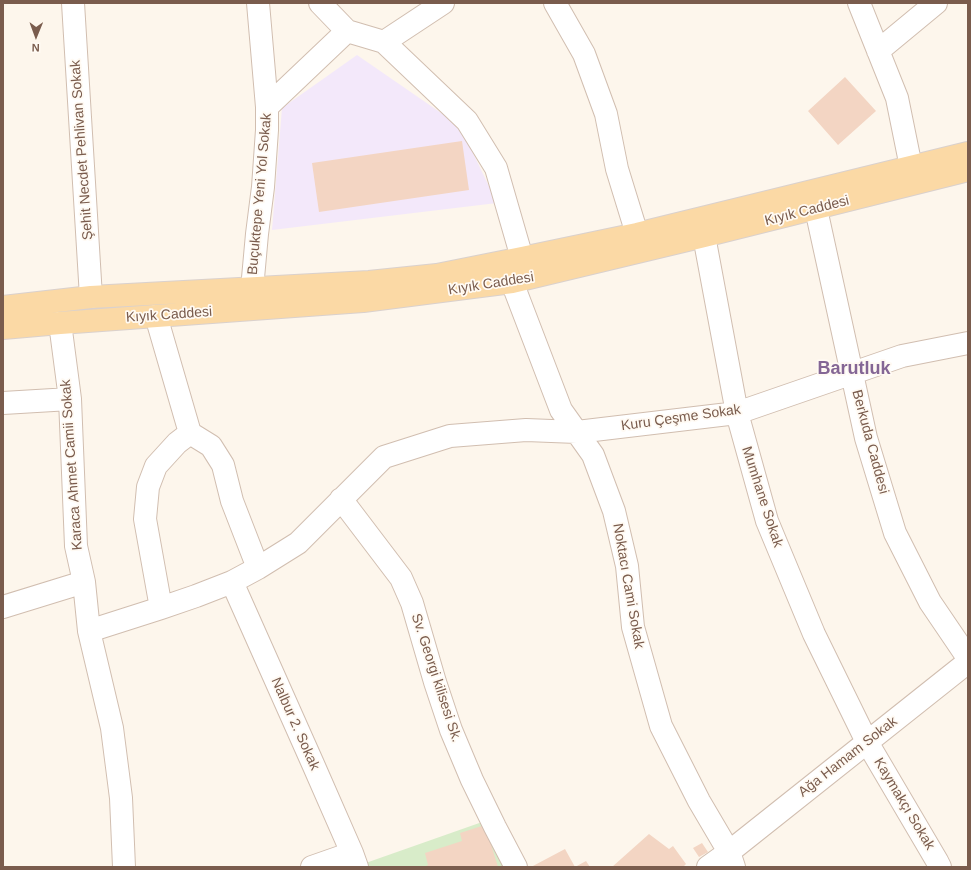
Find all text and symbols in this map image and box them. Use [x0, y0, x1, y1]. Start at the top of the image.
north arrow [16, 16, 56, 56]
text: N [32, 42, 40, 54]
street label: Şehit Necdet Pehlivan Sokak [67, 59, 97, 241]
street label: Buçuktepe Yeni Yol Sokak [245, 112, 275, 276]
street label: Kıyık Caddesi [763, 192, 851, 230]
street label: Kıyık Caddesi [447, 269, 535, 299]
street label: Kıyık Caddesi [125, 304, 213, 326]
district label: Barutluk [817, 358, 891, 380]
street label: Karaca Ahmet Camii Sokak [58, 379, 86, 551]
street label: Berkuda Caddesi [848, 388, 892, 496]
street label: Kuru Çeşme Sokak [620, 401, 742, 435]
street label: Mumhane Sokak [738, 444, 786, 550]
street label: Noktacı Cami Sokak [609, 522, 647, 650]
street label: Sv. Georgi kilisesi Sk. [407, 612, 465, 744]
street label: Nalbur 2. Sokak [267, 675, 323, 773]
street label: Ağa Hamam Sokak [795, 713, 901, 801]
street label: Kaymakçı Sokak [870, 755, 938, 853]

